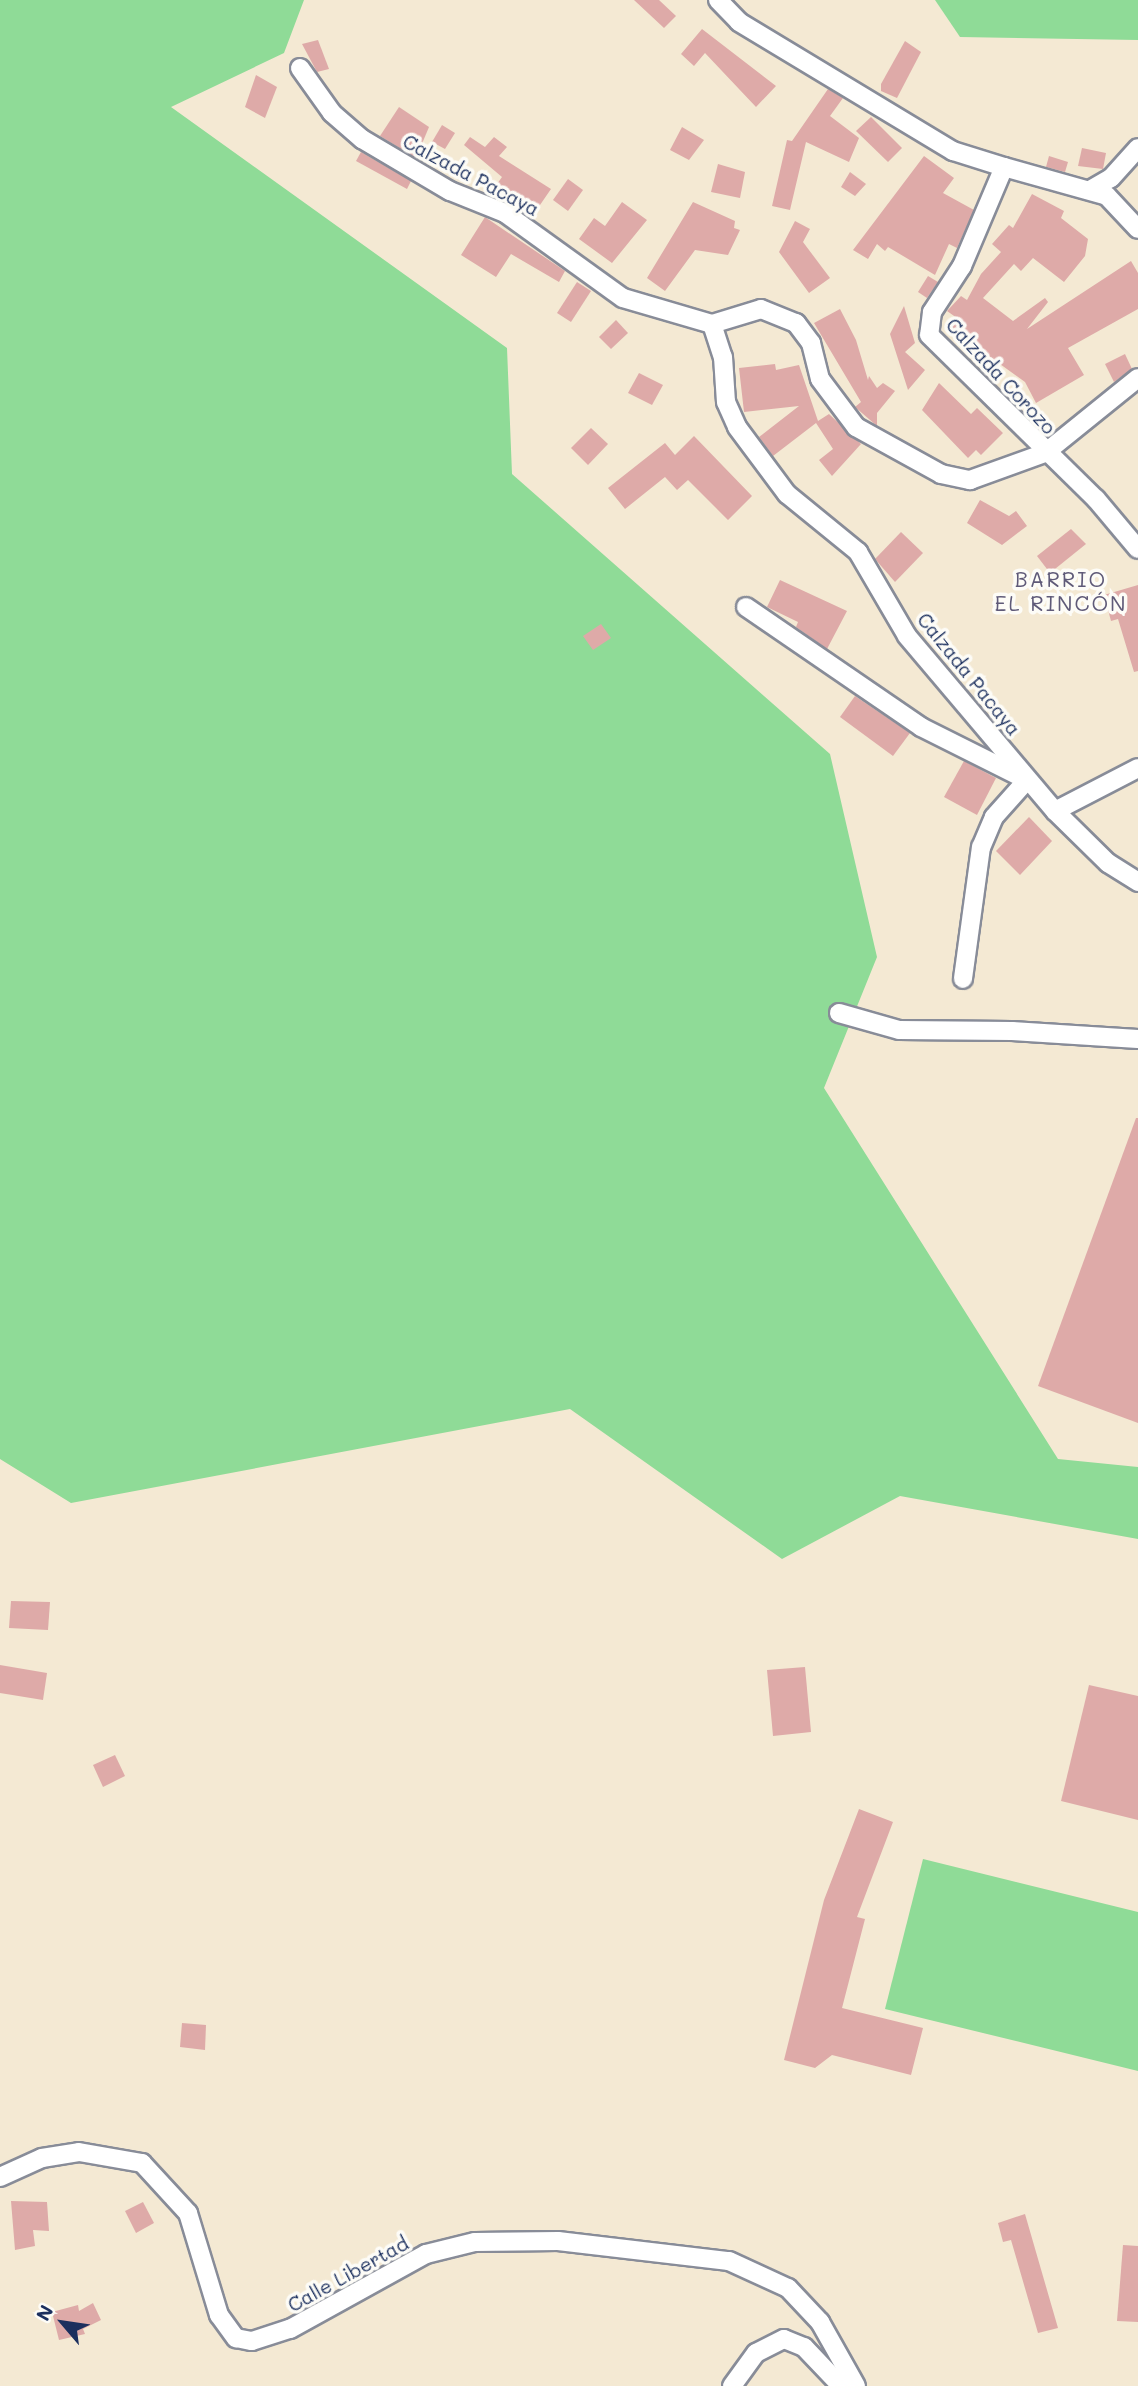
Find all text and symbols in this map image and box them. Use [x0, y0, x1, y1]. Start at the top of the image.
street label: Calzada Pacaya [399, 130, 543, 220]
street label: Calzada Corozo [942, 313, 1060, 439]
district label: BARRIO EL RINCÓN [996, 566, 1126, 616]
street label: Calzada Pacaya [913, 608, 1025, 740]
street label: Calle Libertad [284, 2231, 412, 2317]
north arrow [28, 2288, 98, 2358]
text: N [30, 2300, 59, 2325]

